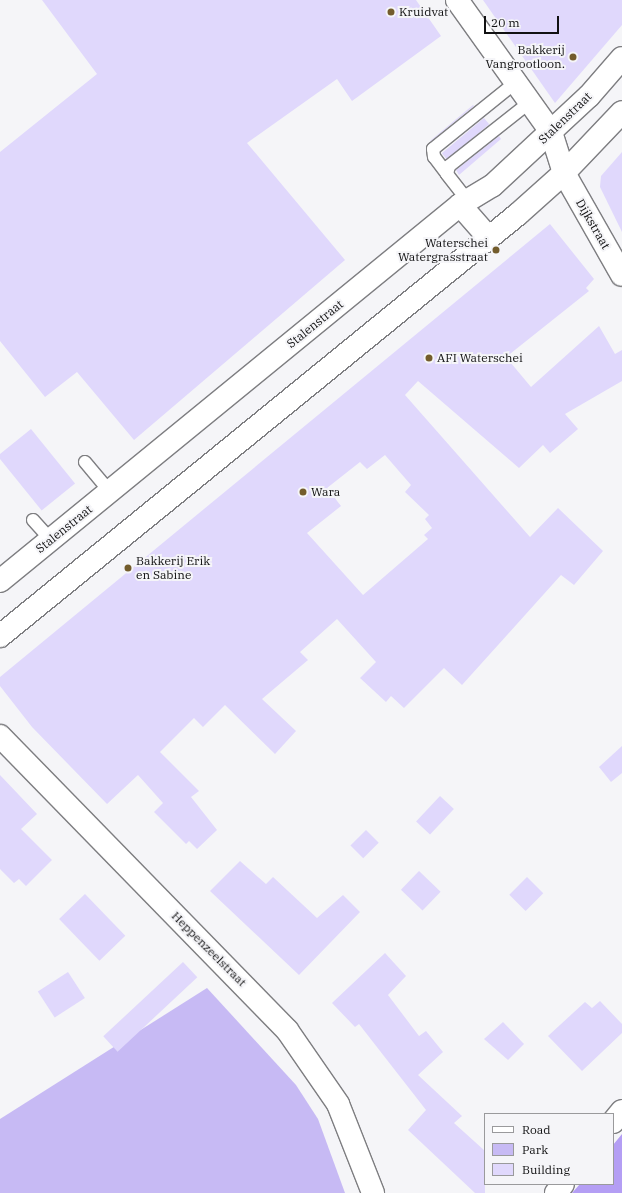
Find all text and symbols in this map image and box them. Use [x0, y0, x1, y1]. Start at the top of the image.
place label: Kruidvat [399, 5, 448, 19]
marker: Kruidvat [386, 7, 396, 17]
scale bar [486, 8, 561, 34]
text: 20 m [491, 15, 520, 30]
place label: Bakkerij Vangrootloon. [486, 43, 565, 71]
marker: Bakkerij Vangrootloon. [568, 52, 578, 62]
street label: Stalenstraat [536, 89, 594, 147]
street label: Dijkstraat [573, 196, 613, 252]
place label: Waterschei Watergrasstraat [398, 236, 488, 264]
marker: Waterschei Watergrasstraat [491, 245, 501, 255]
street label: Stalenstraat [284, 297, 346, 351]
place label: AFI Waterschei [437, 351, 523, 365]
marker: AFI Waterschei [424, 353, 434, 363]
place label: Wara [311, 485, 340, 499]
marker: Wara [298, 487, 308, 497]
street label: Stalenstraat [33, 502, 95, 556]
place label: Bakkerij Erik en Sabine [136, 554, 210, 582]
marker: Bakkerij Erik en Sabine [123, 563, 133, 573]
street label: Heppenzeelstraat [169, 909, 249, 989]
legend [484, 1113, 614, 1185]
text: Road [522, 1122, 551, 1137]
text: Park [522, 1142, 548, 1157]
text: Building [522, 1162, 570, 1177]

